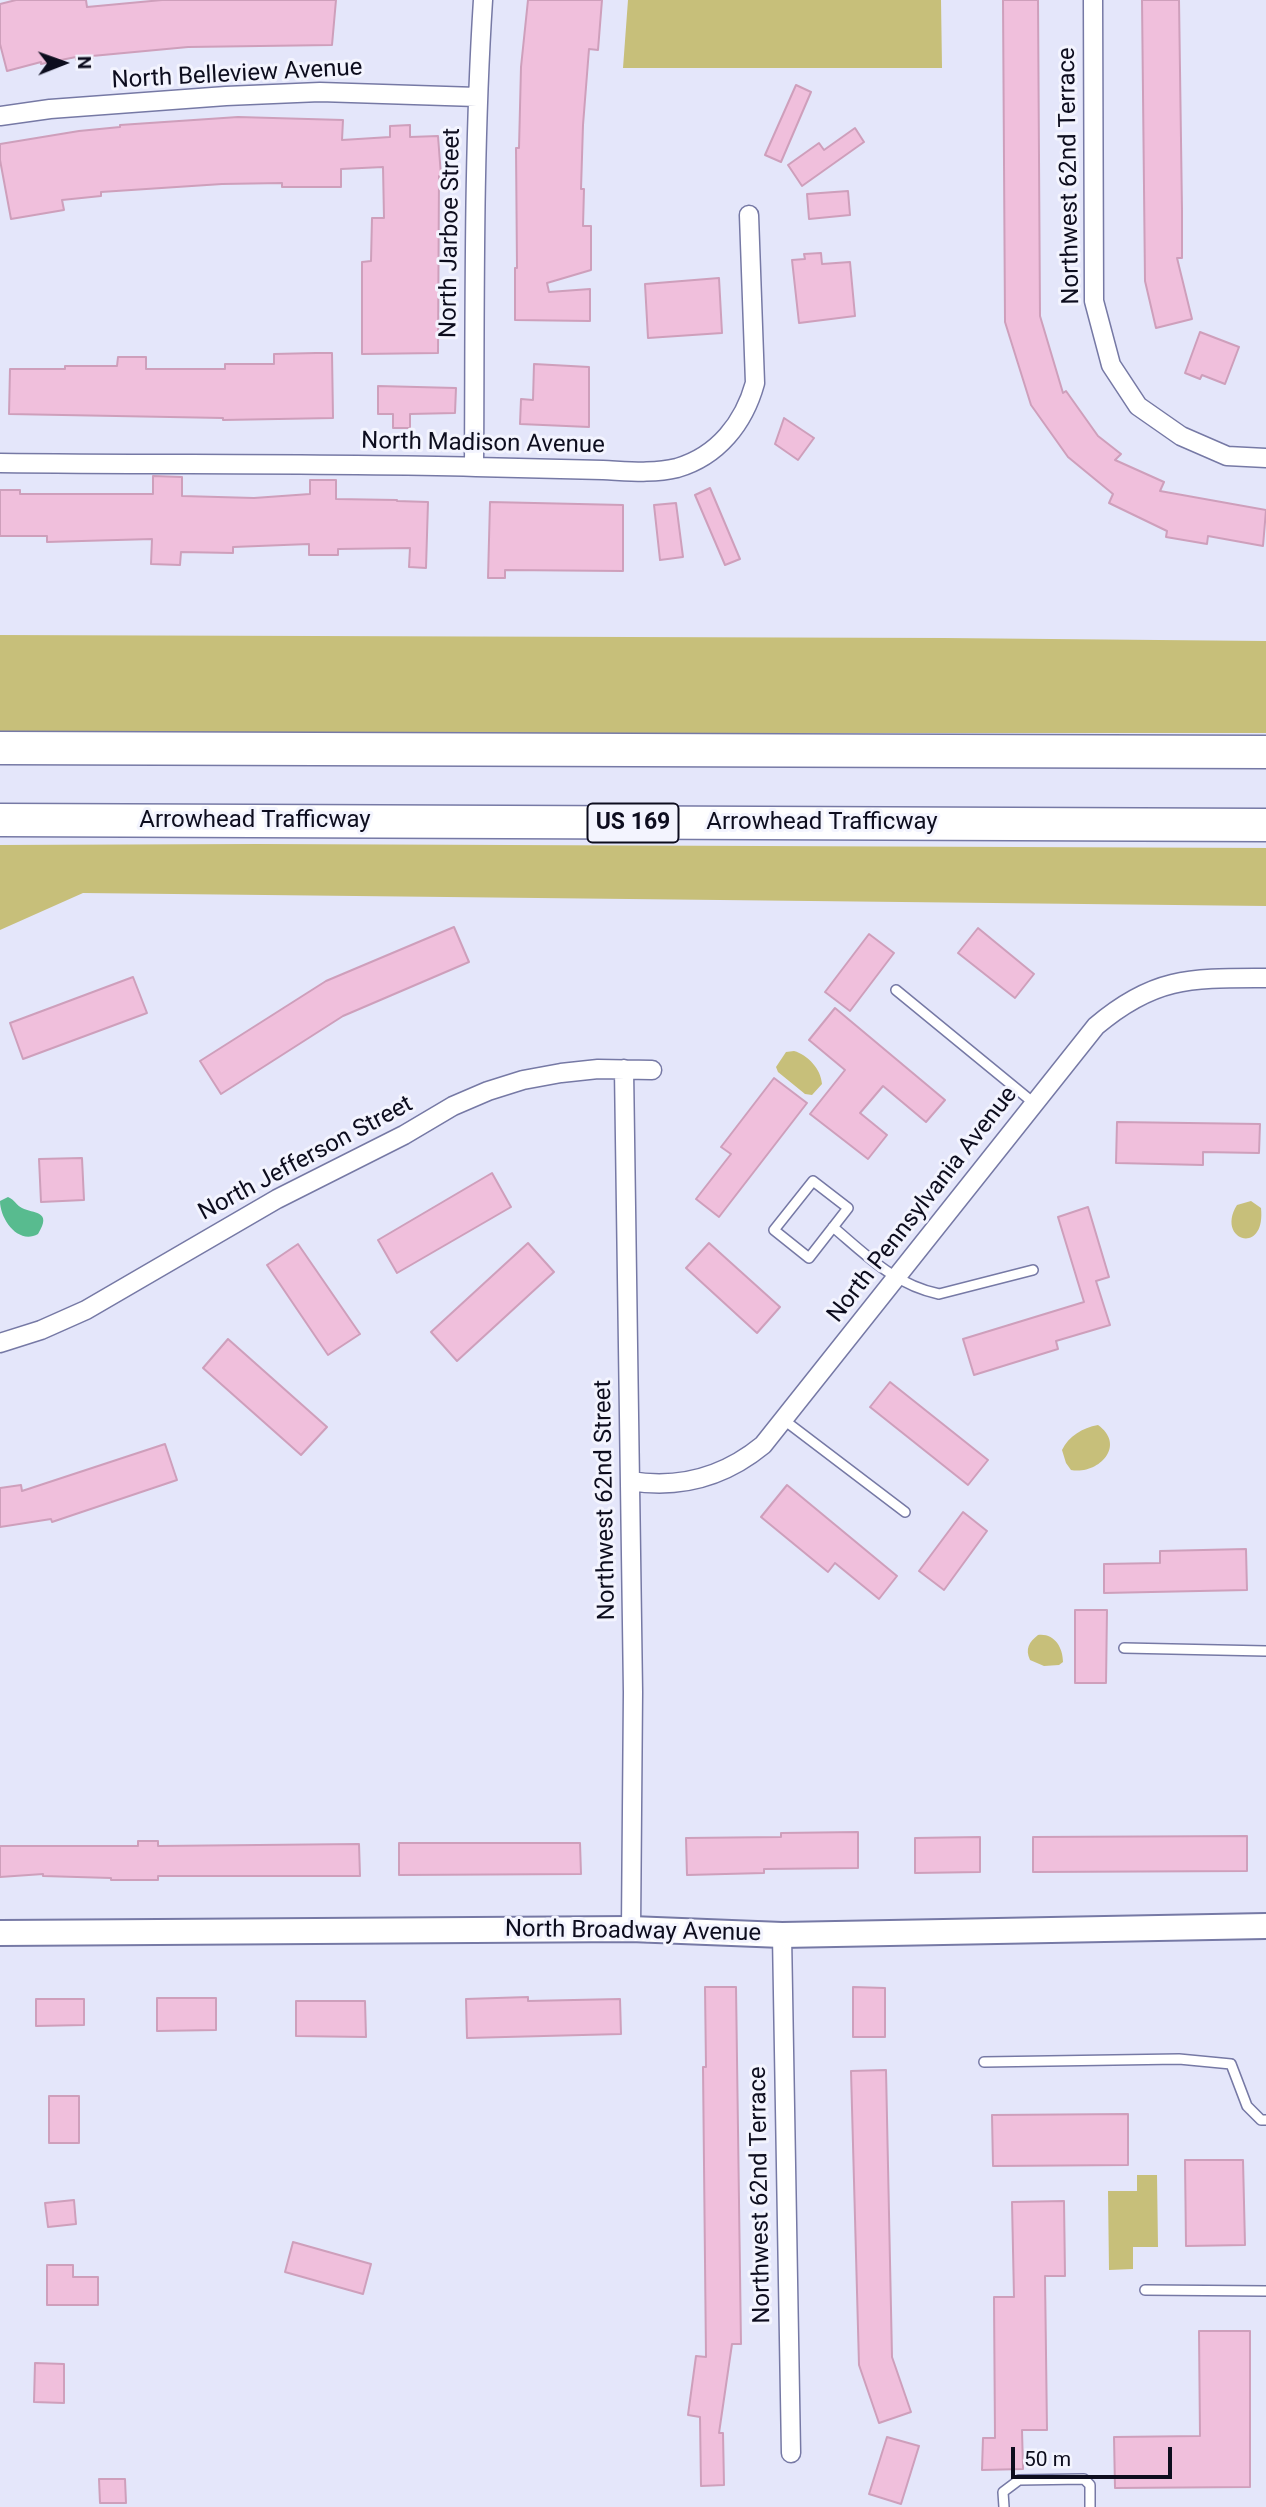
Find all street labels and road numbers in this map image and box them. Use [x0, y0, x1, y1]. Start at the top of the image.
street label: Northwest 62nd Terrace [1053, 47, 1087, 305]
street label: North Belleview Avenue [111, 54, 363, 96]
street label: North Jarboe Street [435, 128, 467, 338]
street label: North Madison Avenue [361, 427, 605, 461]
road number: US 169 [588, 804, 678, 842]
street label: Arrowhead Trafficway [139, 807, 371, 835]
street label: Arrowhead Trafficway [706, 809, 938, 837]
street label: North Pennsylvania Avenue [822, 1081, 1024, 1329]
street label: North Jefferson Street [194, 1090, 418, 1228]
street label: Northwest 62nd Street [590, 1379, 622, 1621]
street label: North Broadway Avenue [505, 1915, 761, 1949]
street label: Northwest 62nd Terrace [744, 2066, 778, 2324]

